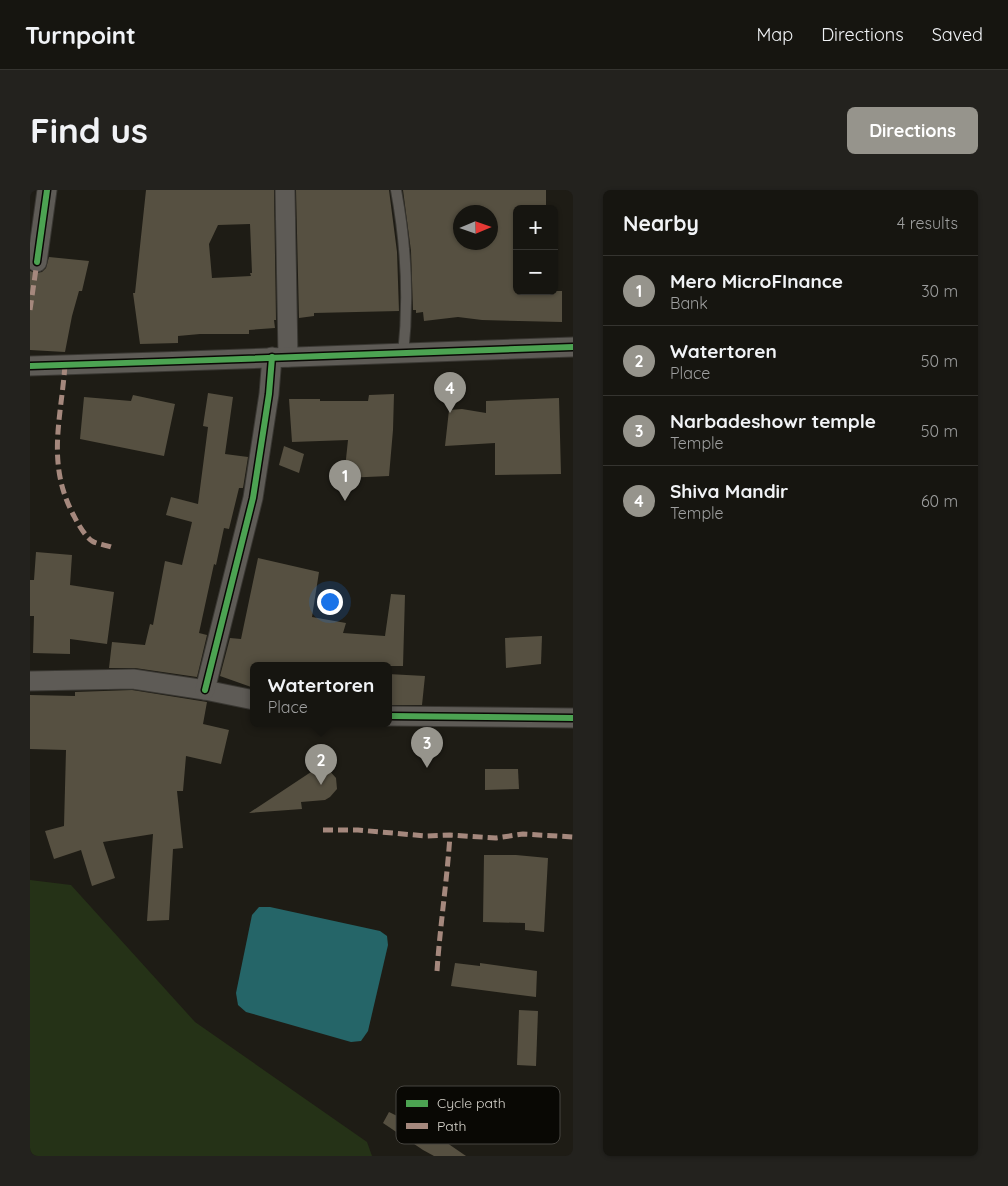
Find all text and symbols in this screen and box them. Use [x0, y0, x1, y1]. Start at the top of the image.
text: Turnpoint [25, 20, 136, 50]
text: Map [756, 23, 793, 46]
text: Directions [821, 23, 904, 46]
text: Saved [932, 23, 983, 46]
button: Directions [847, 107, 978, 154]
text: Find us [30, 108, 148, 152]
north arrow [453, 205, 498, 250]
map controls [513, 205, 558, 295]
button: + [513, 205, 558, 250]
text: Nearby [623, 210, 699, 236]
text: 4 results [897, 213, 958, 233]
button: − [513, 250, 558, 295]
text: Mero MicroFInance [670, 269, 843, 293]
text: 1 [636, 281, 642, 301]
text: 30 m [921, 281, 958, 301]
text: Bank [670, 293, 708, 313]
text: Watertoren [670, 339, 777, 363]
text: 2 [634, 351, 644, 371]
text: 50 m [921, 351, 958, 371]
text: Place [670, 363, 710, 383]
pin: 4 [434, 372, 466, 413]
text: Narbadeshowr temple [670, 409, 876, 433]
text: 3 [635, 421, 643, 441]
text: 50 m [921, 421, 958, 441]
text: Temple [670, 433, 724, 453]
pin: 1 [329, 460, 361, 501]
text: Shiva Mandir [670, 479, 788, 503]
text: 4 [634, 491, 644, 511]
text: 60 m [921, 491, 958, 511]
text: Temple [670, 503, 724, 523]
your location [317, 589, 343, 615]
popup [250, 662, 392, 727]
text: Watertoren [268, 673, 374, 697]
text: Place [268, 697, 308, 717]
pin: 3 [411, 727, 443, 768]
pin: 2 [305, 744, 337, 785]
legend [396, 1086, 560, 1144]
text: Cycle path [437, 1094, 506, 1112]
text: Path [437, 1117, 466, 1135]

